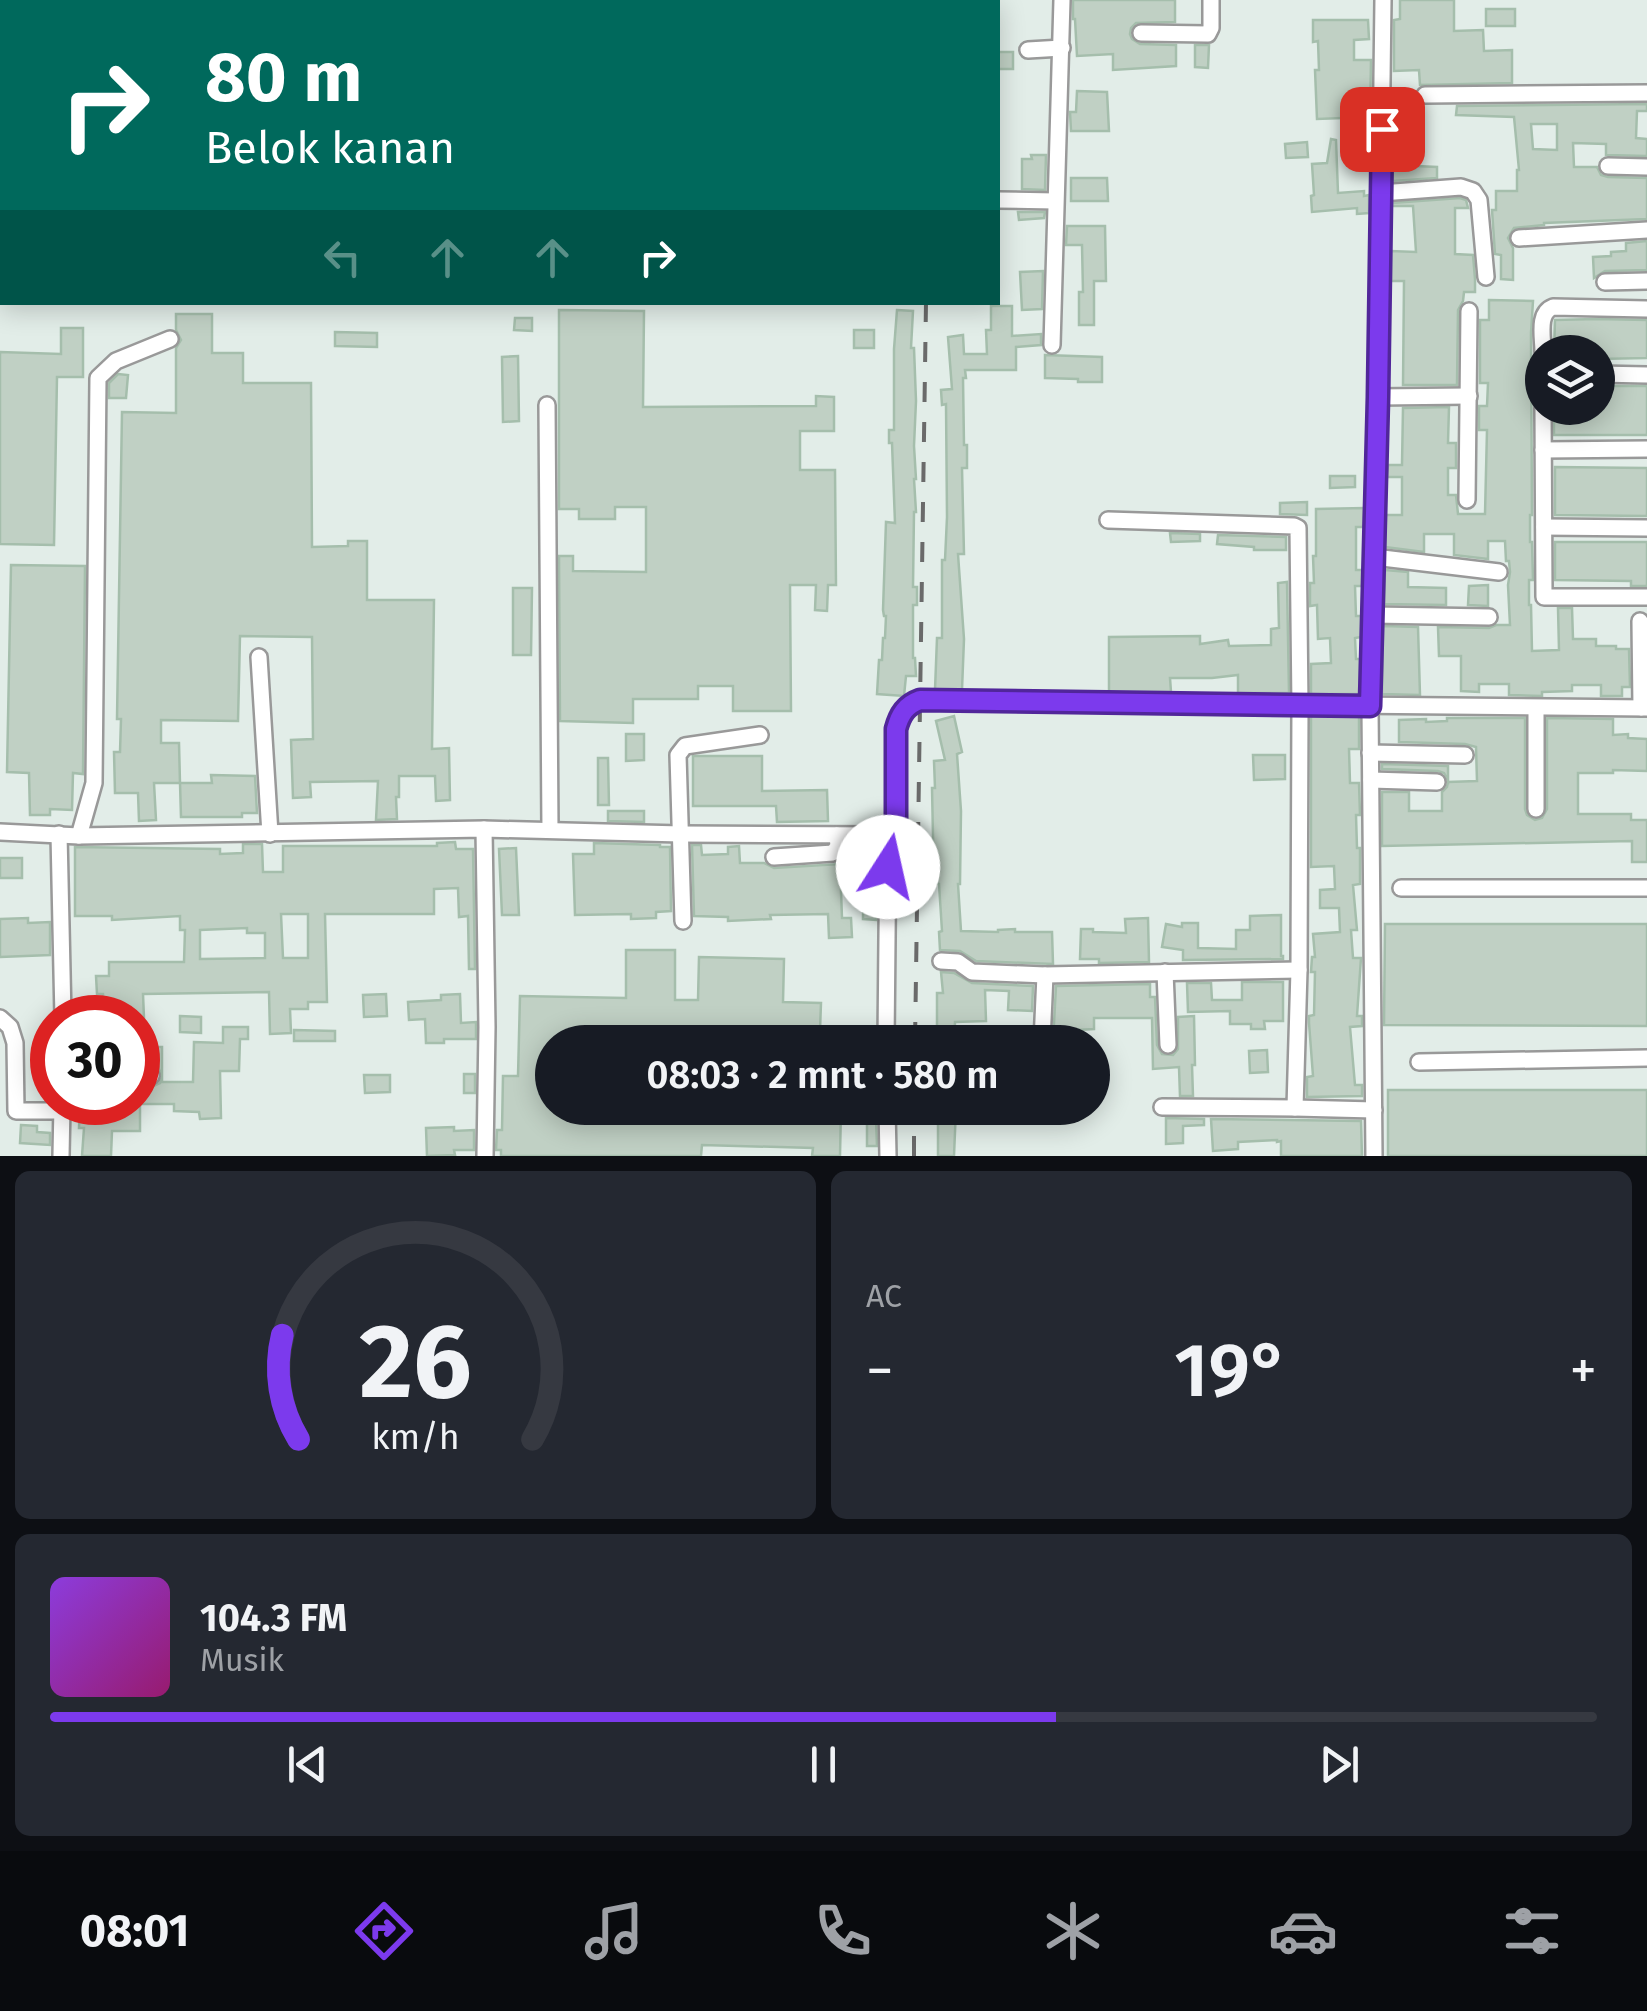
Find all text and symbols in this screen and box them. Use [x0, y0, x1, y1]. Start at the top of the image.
text: 80 m [205, 36, 362, 120]
icon: right [40, 40, 170, 170]
pin [1340, 87, 1425, 172]
icon: arrive [1355, 102, 1410, 157]
text: Belok kanan [205, 121, 455, 175]
icon: left [315, 230, 370, 285]
icon: ahead [420, 230, 475, 285]
icon: ahead [525, 230, 580, 285]
icon: right [630, 230, 685, 285]
map controls [1525, 335, 1615, 425]
button: layers [1525, 335, 1615, 425]
position arrow [836, 815, 940, 919]
speed limit sign: 30 [30, 995, 160, 1125]
text: 08:03 · 2 mnt · 580 m [646, 1052, 999, 1098]
text: AC [866, 1277, 902, 1315]
text: 26 [359, 1300, 472, 1425]
text: 19° [1174, 1326, 1289, 1416]
text: − [866, 1338, 894, 1404]
text: + [1570, 1338, 1597, 1404]
text: km/h [371, 1416, 460, 1458]
text: 104.3 FM [200, 1595, 347, 1641]
text: Musik [200, 1641, 284, 1679]
icon: previous [280, 1737, 335, 1792]
icon: pause [796, 1737, 851, 1792]
icon: next [1312, 1737, 1367, 1792]
icon: directions [349, 1896, 419, 1966]
icon: music [579, 1896, 649, 1966]
icon: phone [808, 1896, 878, 1966]
icon: climate [1038, 1896, 1108, 1966]
icon: car [1268, 1896, 1338, 1966]
icon: filters [1497, 1896, 1567, 1966]
text: 08:01 [80, 1904, 189, 1958]

